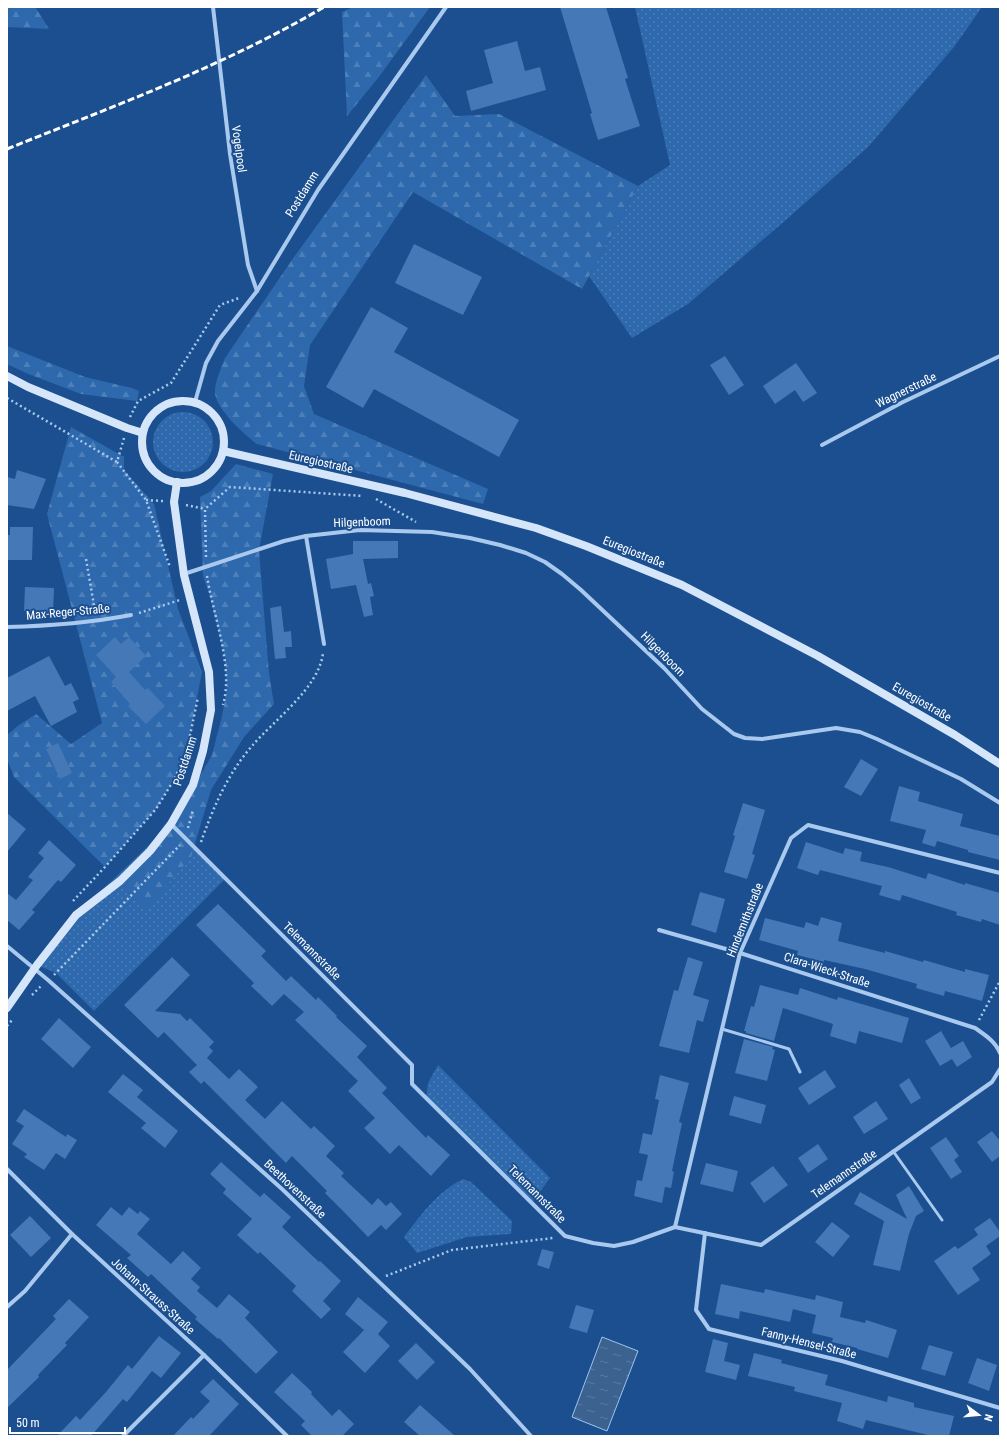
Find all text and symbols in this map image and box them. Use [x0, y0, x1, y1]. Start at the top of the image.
street label: Vogelpool [229, 125, 249, 173]
street label: Postdamm [282, 168, 322, 220]
street label: Wagnerstraße [873, 369, 939, 411]
street label: Euregiostraße [287, 448, 355, 476]
street label: Hilgenboom [333, 514, 391, 530]
street label: Euregiostraße [601, 533, 667, 571]
street label: Max-Reger-Straße [26, 601, 111, 623]
street label: Hilgenboom [638, 629, 688, 679]
street label: Euregiostraße [890, 680, 954, 725]
street label: Postdamm [170, 734, 200, 788]
street label: Hindemithstraße [724, 881, 766, 959]
street label: Telemannstraße [280, 919, 344, 983]
street label: Clara-Wieck-Straße [782, 949, 872, 991]
street label: Telemannstraße [809, 1146, 880, 1202]
street label: Beethovenstraße [261, 1157, 329, 1222]
street label: Telemannstraße [505, 1162, 569, 1226]
street label: Johann-Strauss-Straße [108, 1255, 198, 1337]
street label: Fanny-Hensel-Straße [760, 1324, 858, 1362]
north arrow [959, 1395, 999, 1435]
scale bar [10, 1409, 125, 1435]
text: N [981, 1413, 995, 1423]
text: 50 m [16, 1416, 40, 1430]

